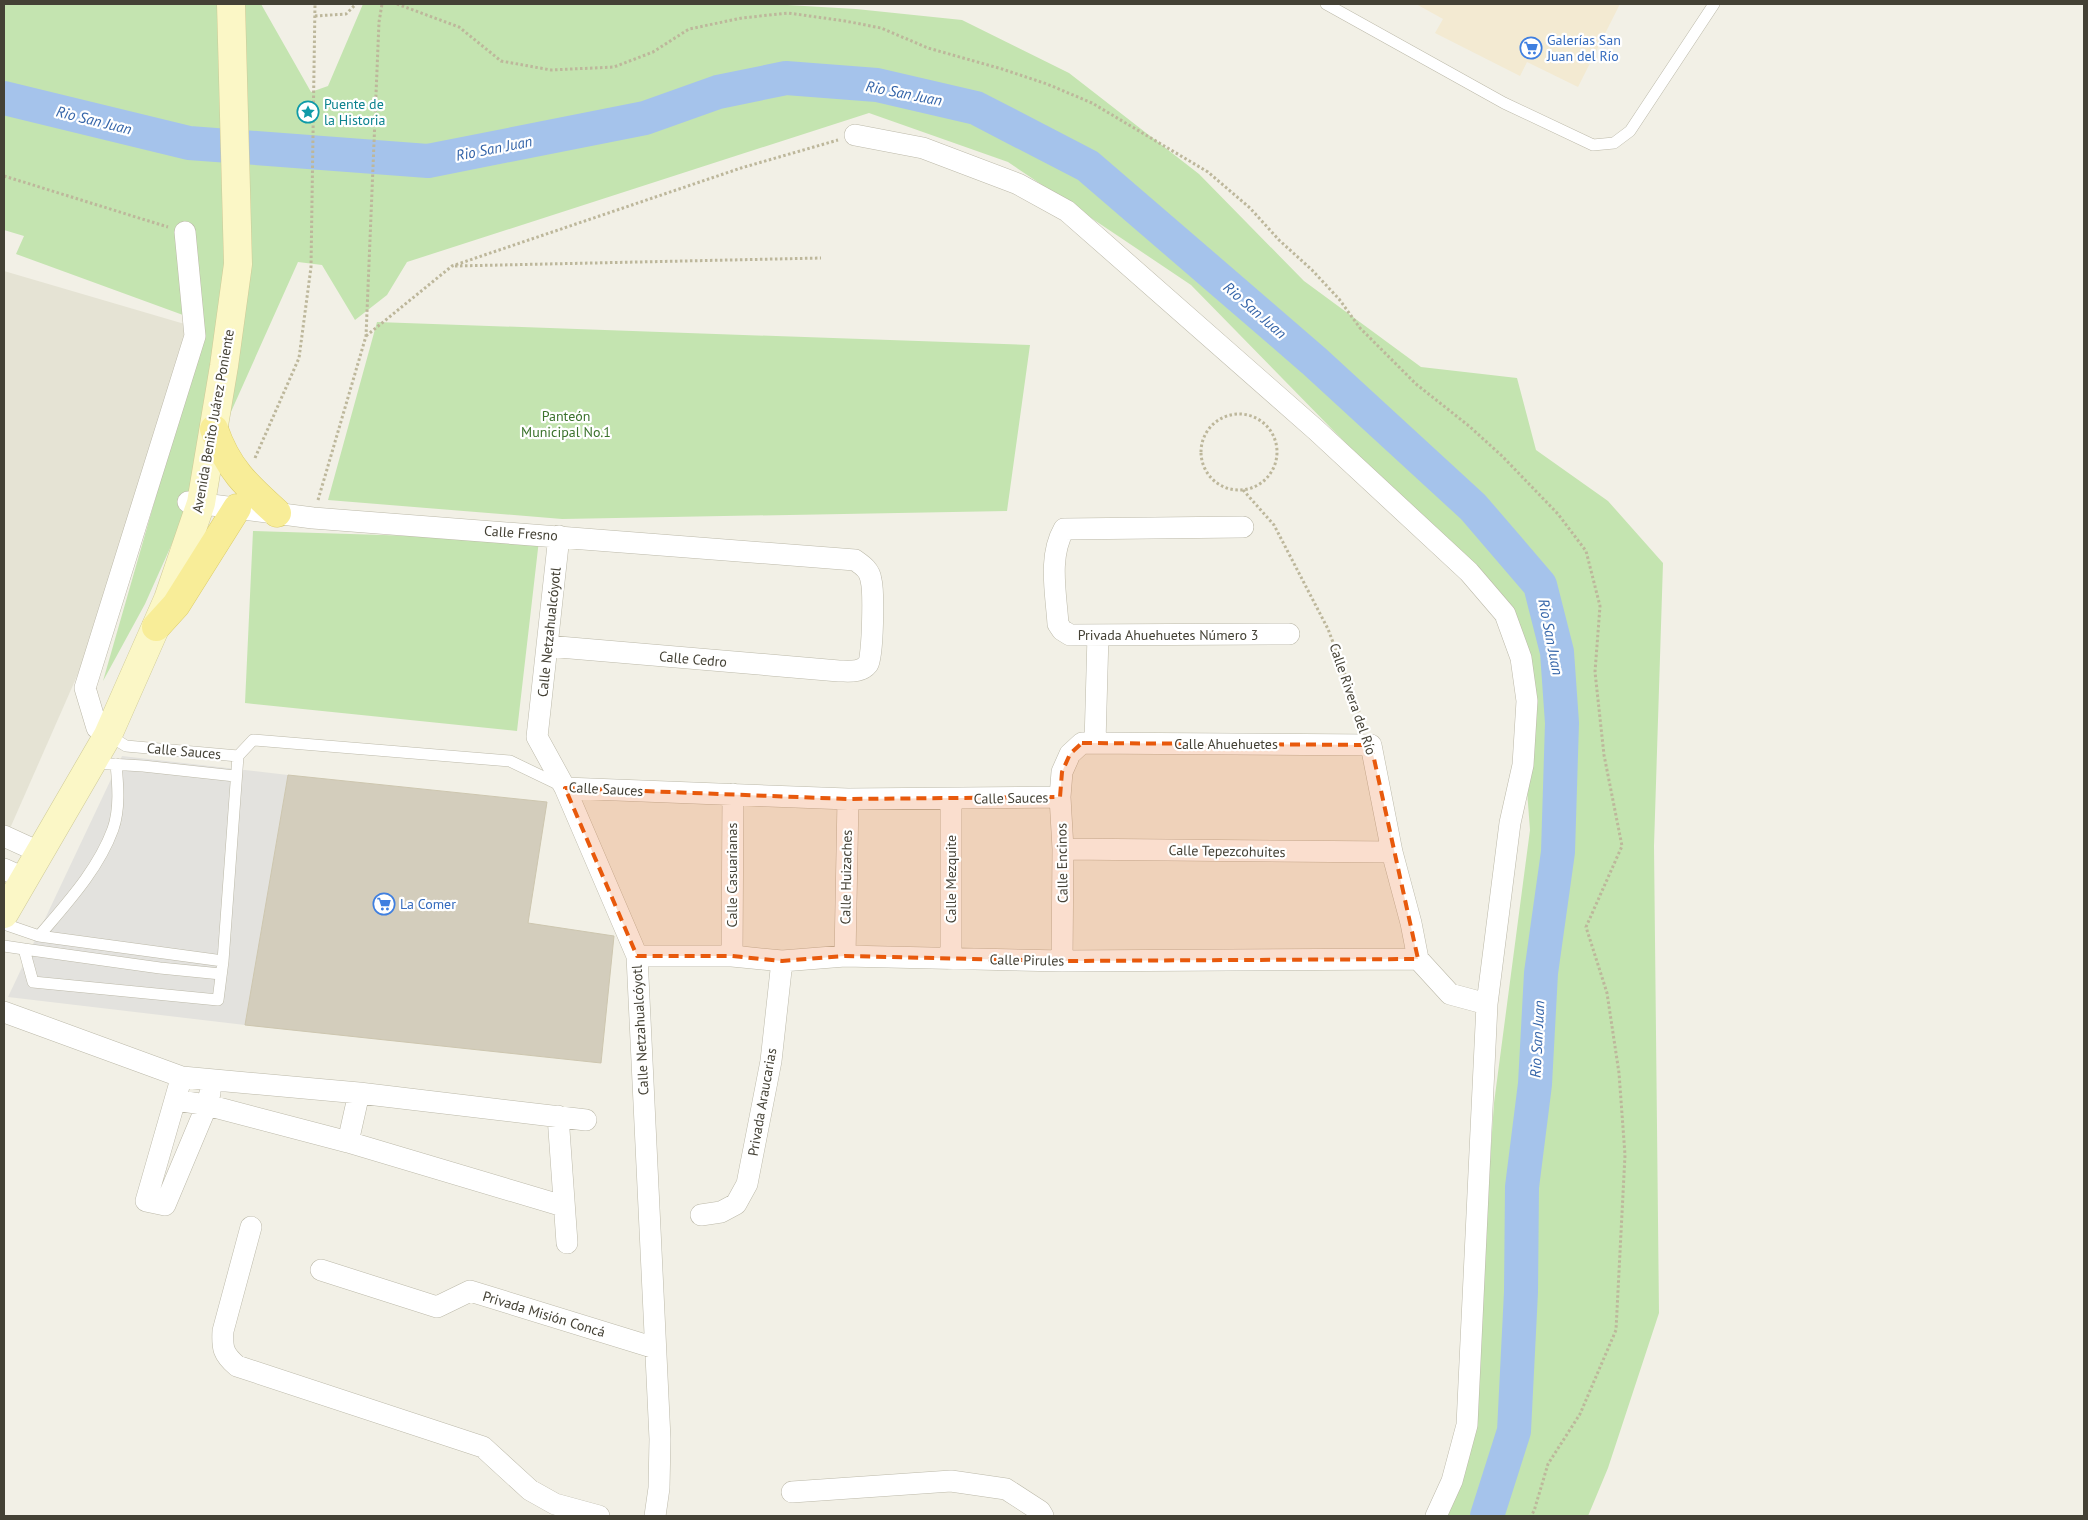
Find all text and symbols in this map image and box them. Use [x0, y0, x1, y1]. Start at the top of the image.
place label: Galerías San Juan del Río [1546, 31, 1621, 65]
supermarket icon: Galerías San Juan del Río [1519, 36, 1543, 60]
water label: Rio San Juan [864, 76, 944, 110]
place label: Puente de la Historia [324, 95, 385, 129]
place icon: Puente de la Historia [296, 100, 320, 124]
water label: Rio San Juan [54, 101, 134, 139]
water label: Rio San Juan [454, 131, 534, 165]
water label: Rio San Juan [1220, 277, 1291, 343]
street label: Avenida Benito Juárez Poniente [188, 328, 238, 514]
park label: Panteón Municipal No.1 [521, 407, 611, 441]
street label: Calle Fresno [484, 521, 558, 545]
street label: Calle Netzahualcóyotl [533, 566, 565, 698]
water label: Rio San Juan [1534, 597, 1568, 677]
street label: Privada Ahuehuetes Número 3 [1078, 626, 1258, 644]
street label: Calle Rivera del Río [1325, 641, 1381, 757]
street label: Calle Cedro [658, 647, 728, 671]
street label: Calle Ahuehuetes [1174, 735, 1278, 753]
street label: Calle Sauces [146, 739, 222, 763]
street label: Calle Sauces [568, 778, 644, 800]
street label: Calle Sauces [974, 788, 1049, 808]
street label: Calle Casuarianas [723, 823, 741, 927]
street label: Calle Encinos [1052, 823, 1072, 903]
street label: Calle Huizaches [836, 829, 856, 924]
street label: Calle Mezquite [942, 835, 960, 923]
street label: Calle Tepezcohuites [1168, 841, 1286, 861]
supermarket icon: La Comer [372, 892, 396, 916]
place label: La Comer [400, 895, 456, 913]
street label: Calle Pirules [989, 950, 1065, 970]
street label: Calle Netzahualcóyotl [628, 964, 652, 1096]
water label: Rio San Juan [1525, 1000, 1549, 1078]
street label: Privada Araucarias [744, 1046, 780, 1157]
street label: Privada Misión Concá [481, 1287, 607, 1341]

